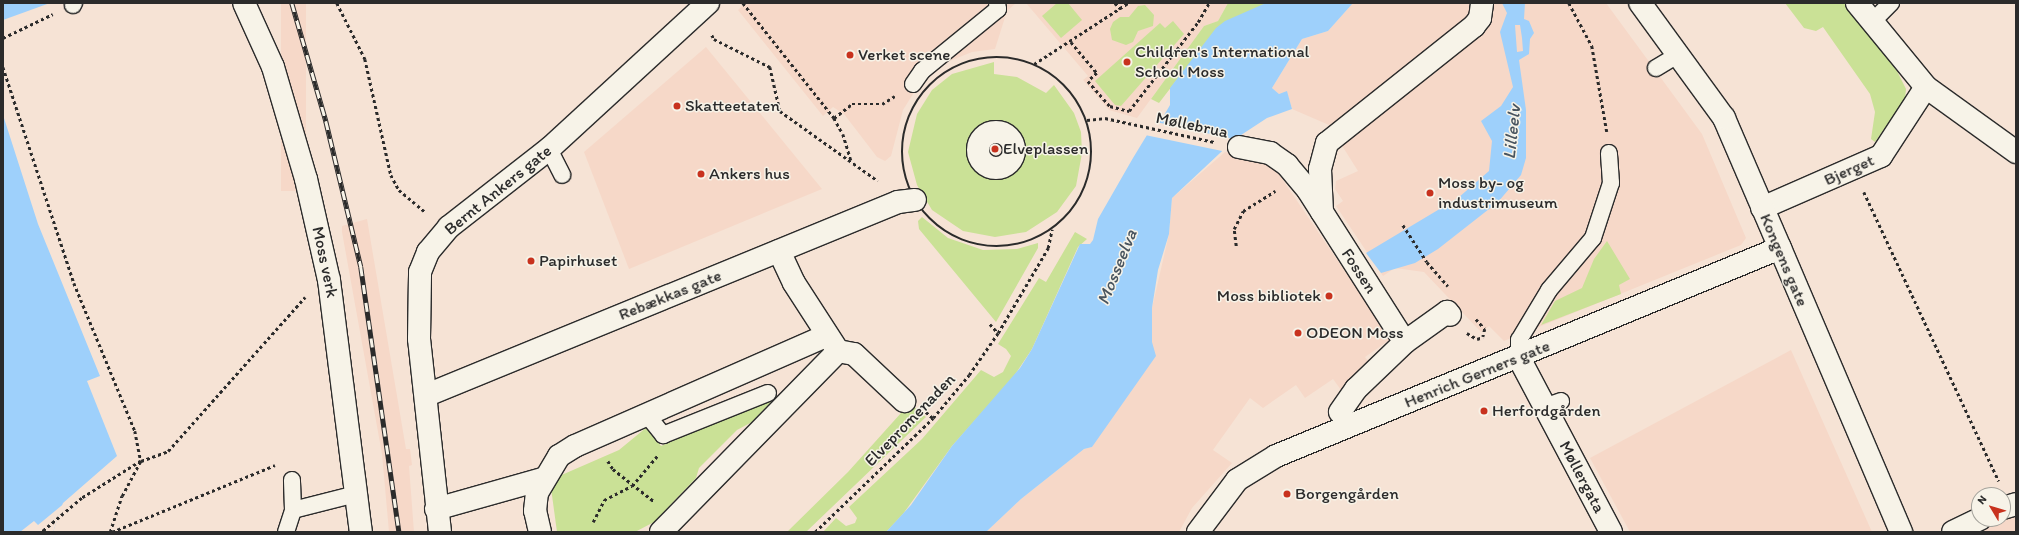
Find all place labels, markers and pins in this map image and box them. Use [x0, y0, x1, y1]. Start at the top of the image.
place label: Children's International School Moss [1135, 42, 1309, 82]
place label: Verket scene [858, 45, 950, 65]
marker: Verket scene [845, 50, 855, 60]
marker: Children's International School Moss [1122, 57, 1132, 67]
place label: Skatteetaten [685, 96, 780, 116]
marker: Skatteetaten [672, 101, 682, 111]
place label: Elveplassen [1003, 139, 1088, 159]
marker: Elveplassen [990, 144, 1000, 154]
place label: Ankers hus [709, 164, 791, 184]
marker: Ankers hus [696, 169, 706, 179]
place label: Moss by- og industrimuseum [1438, 173, 1558, 213]
marker: Moss by- og industrimuseum [1425, 188, 1435, 198]
place label: Papirhuset [539, 251, 617, 271]
marker: Papirhuset [526, 256, 536, 266]
place label: Moss bibliotek [1217, 286, 1321, 306]
marker: Moss bibliotek [1324, 291, 1334, 301]
place label: ODEON Moss [1306, 323, 1404, 343]
marker: ODEON Moss [1293, 328, 1303, 338]
place label: Herfordgården [1492, 401, 1601, 421]
marker: Herfordgården [1479, 406, 1489, 416]
place label: Borgengården [1295, 484, 1399, 504]
marker: Borgengården [1282, 489, 1292, 499]

